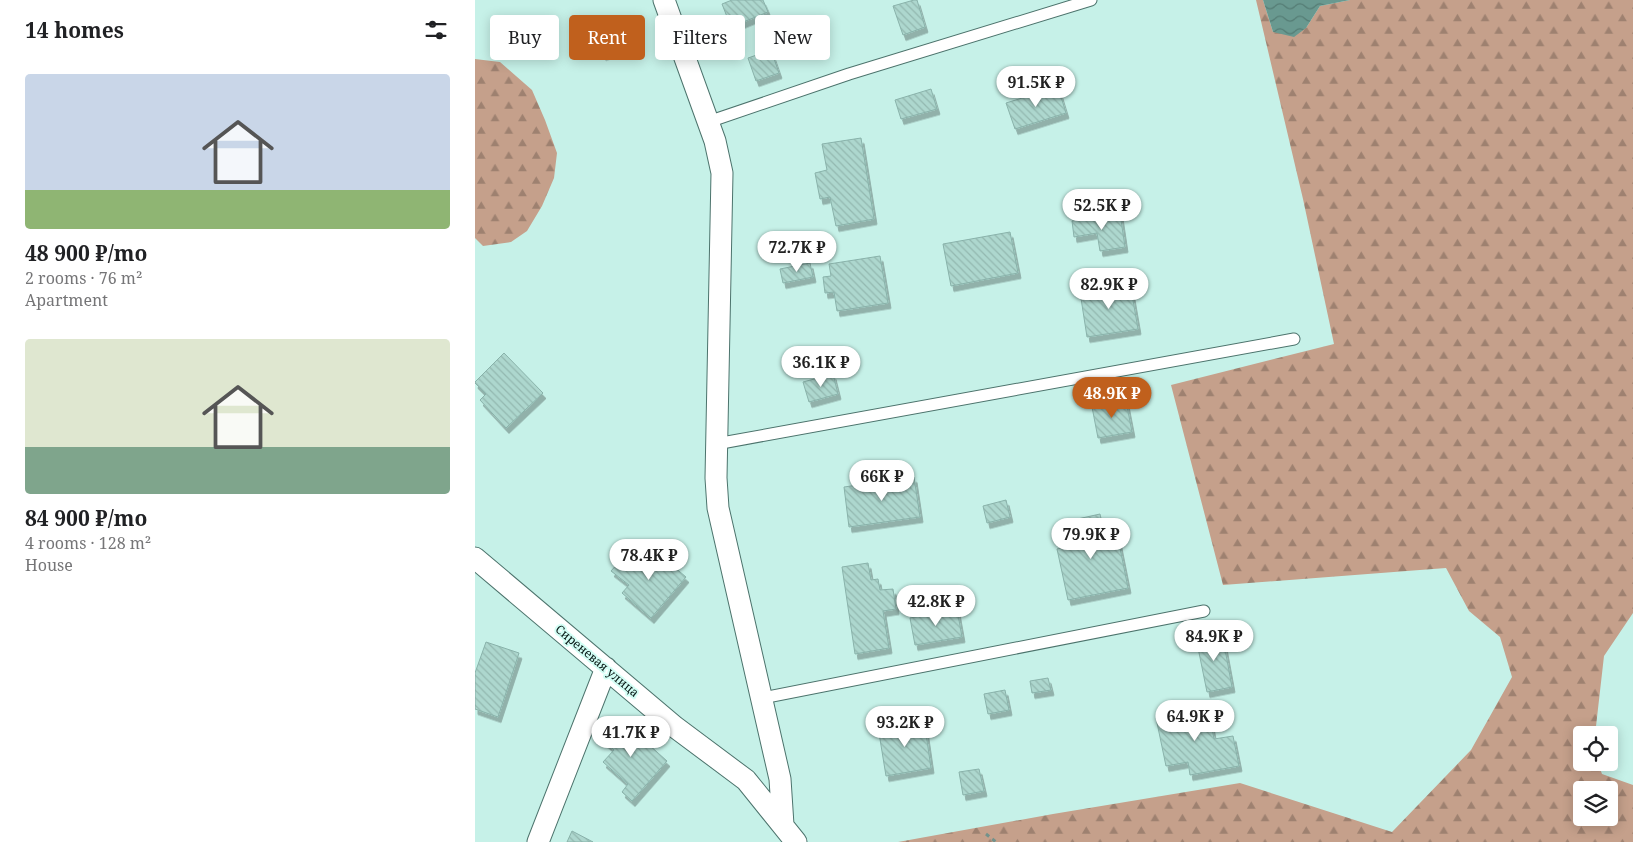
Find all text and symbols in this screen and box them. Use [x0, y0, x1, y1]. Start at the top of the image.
chip: Buy [490, 15, 559, 60]
chip: Rent [569, 15, 645, 60]
chip: Filters [655, 15, 745, 60]
chip: New [755, 15, 830, 60]
text: 14 homes [25, 16, 124, 44]
icon: filters [422, 16, 450, 44]
pin: 91.5K ₽ [990, 66, 1082, 108]
text: 91.5K ₽ [1007, 71, 1065, 93]
icon: home [193, 107, 283, 197]
pin: 52.5K ₽ [1056, 188, 1148, 231]
text: 52.5K ₽ [1073, 194, 1131, 216]
pin: 72.7K ₽ [751, 230, 843, 273]
text: 72.7K ₽ [768, 236, 826, 258]
text: 48 900 ₽/mo [25, 239, 147, 267]
text: 2 rooms · 76 m² [25, 267, 142, 289]
pin: 82.9K ₽ [1063, 268, 1155, 310]
text: 82.9K ₽ [1080, 273, 1138, 295]
text: Apartment [25, 289, 108, 311]
pin: 36.1K ₽ [775, 346, 867, 388]
text: 36.1K ₽ [792, 351, 850, 373]
icon: home [193, 372, 283, 462]
pin: 48.9K ₽ [1066, 376, 1158, 419]
text: 48.9K ₽ [1083, 382, 1141, 404]
pin: 66K ₽ [847, 460, 917, 502]
text: 66K ₽ [860, 465, 904, 487]
text: 84 900 ₽/mo [25, 504, 147, 532]
pin: 79.9K ₽ [1045, 518, 1137, 560]
text: 79.9K ₽ [1062, 523, 1120, 545]
text: 4 rooms · 128 m² [25, 532, 151, 554]
pin: 78.4K ₽ [603, 538, 695, 581]
text: 78.4K ₽ [620, 544, 678, 566]
text: House [25, 554, 73, 576]
pin: 42.8K ₽ [890, 584, 982, 627]
text: 42.8K ₽ [907, 590, 965, 612]
pin: 84.9K ₽ [1168, 620, 1260, 662]
street label: Сиреневая улица [552, 621, 643, 701]
text: 84.9K ₽ [1185, 625, 1243, 647]
pin: 64.9K ₽ [1149, 700, 1241, 742]
text: 64.9K ₽ [1166, 705, 1224, 727]
pin: 93.2K ₽ [859, 706, 951, 748]
text: 93.2K ₽ [876, 711, 934, 733]
pin: 41.7K ₽ [585, 716, 677, 758]
text: 41.7K ₽ [602, 721, 660, 743]
map controls [1573, 726, 1618, 826]
button: locate [1573, 726, 1618, 771]
button: layers [1573, 781, 1618, 826]

